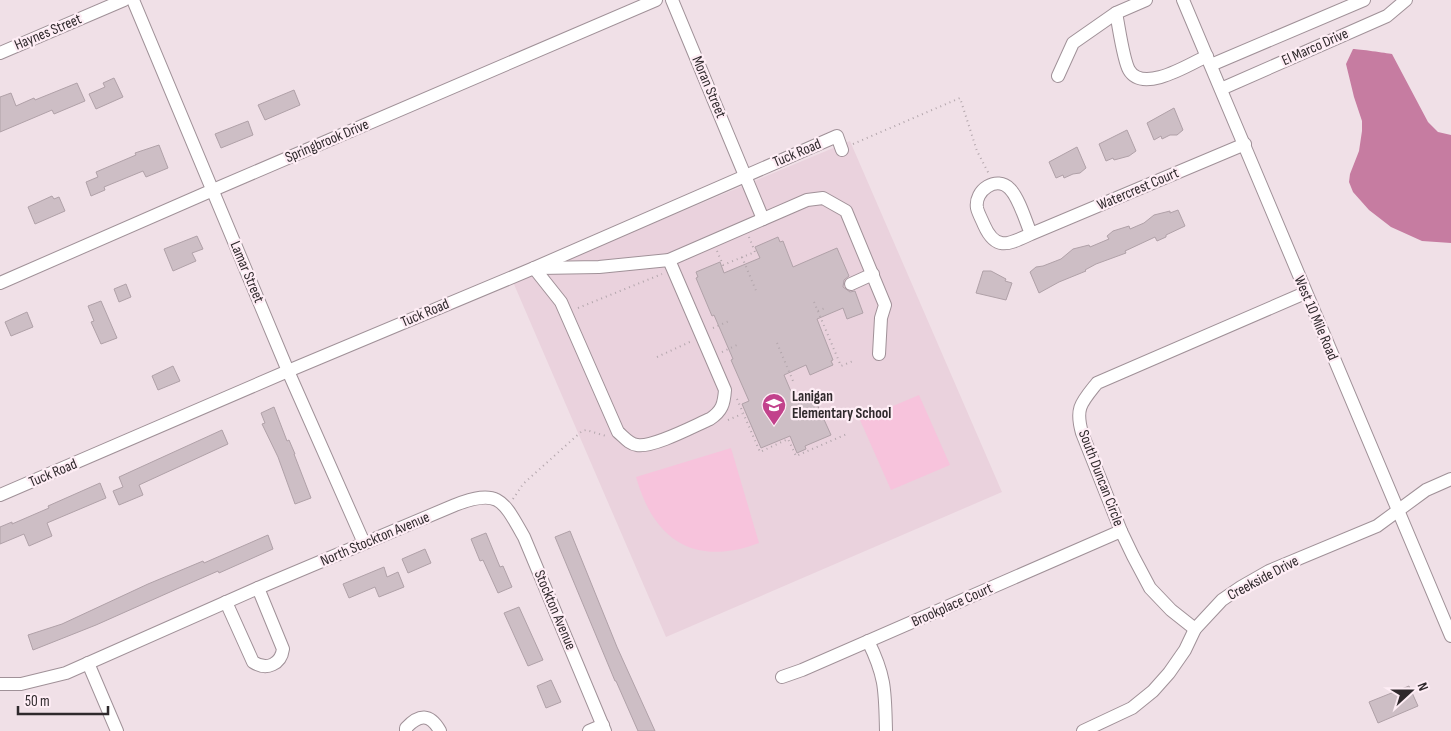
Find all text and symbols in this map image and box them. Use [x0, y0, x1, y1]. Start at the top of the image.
street label: Haynes Street [12, 9, 85, 55]
street label: El Marco Drive [1279, 24, 1351, 70]
street label: Moran Street [687, 53, 731, 121]
street label: Springbrook Drive [282, 115, 372, 167]
street label: Tuck Road [770, 134, 824, 172]
street label: Watercrest Court [1094, 163, 1182, 215]
street label: Lamar Street [226, 238, 269, 306]
street label: West 10 Mile Road [1290, 273, 1342, 363]
street label: Tuck Road [398, 294, 452, 332]
place label: Lanigan Elementary School [792, 387, 891, 423]
school or university icon: Lanigan Elementary School [761, 392, 787, 426]
street label: South Duncan Circle [1074, 427, 1128, 529]
street label: Tuck Road [26, 454, 80, 492]
street label: North Stockton Avenue [318, 507, 432, 571]
street label: Creekside Drive [1224, 551, 1302, 605]
street label: Stockton Avenue [530, 567, 580, 653]
street label: Brookplace Court [909, 579, 996, 631]
north arrow [1386, 666, 1436, 716]
text: N [1413, 680, 1432, 693]
scale bar [18, 684, 108, 716]
text: 50 m [25, 692, 50, 711]

